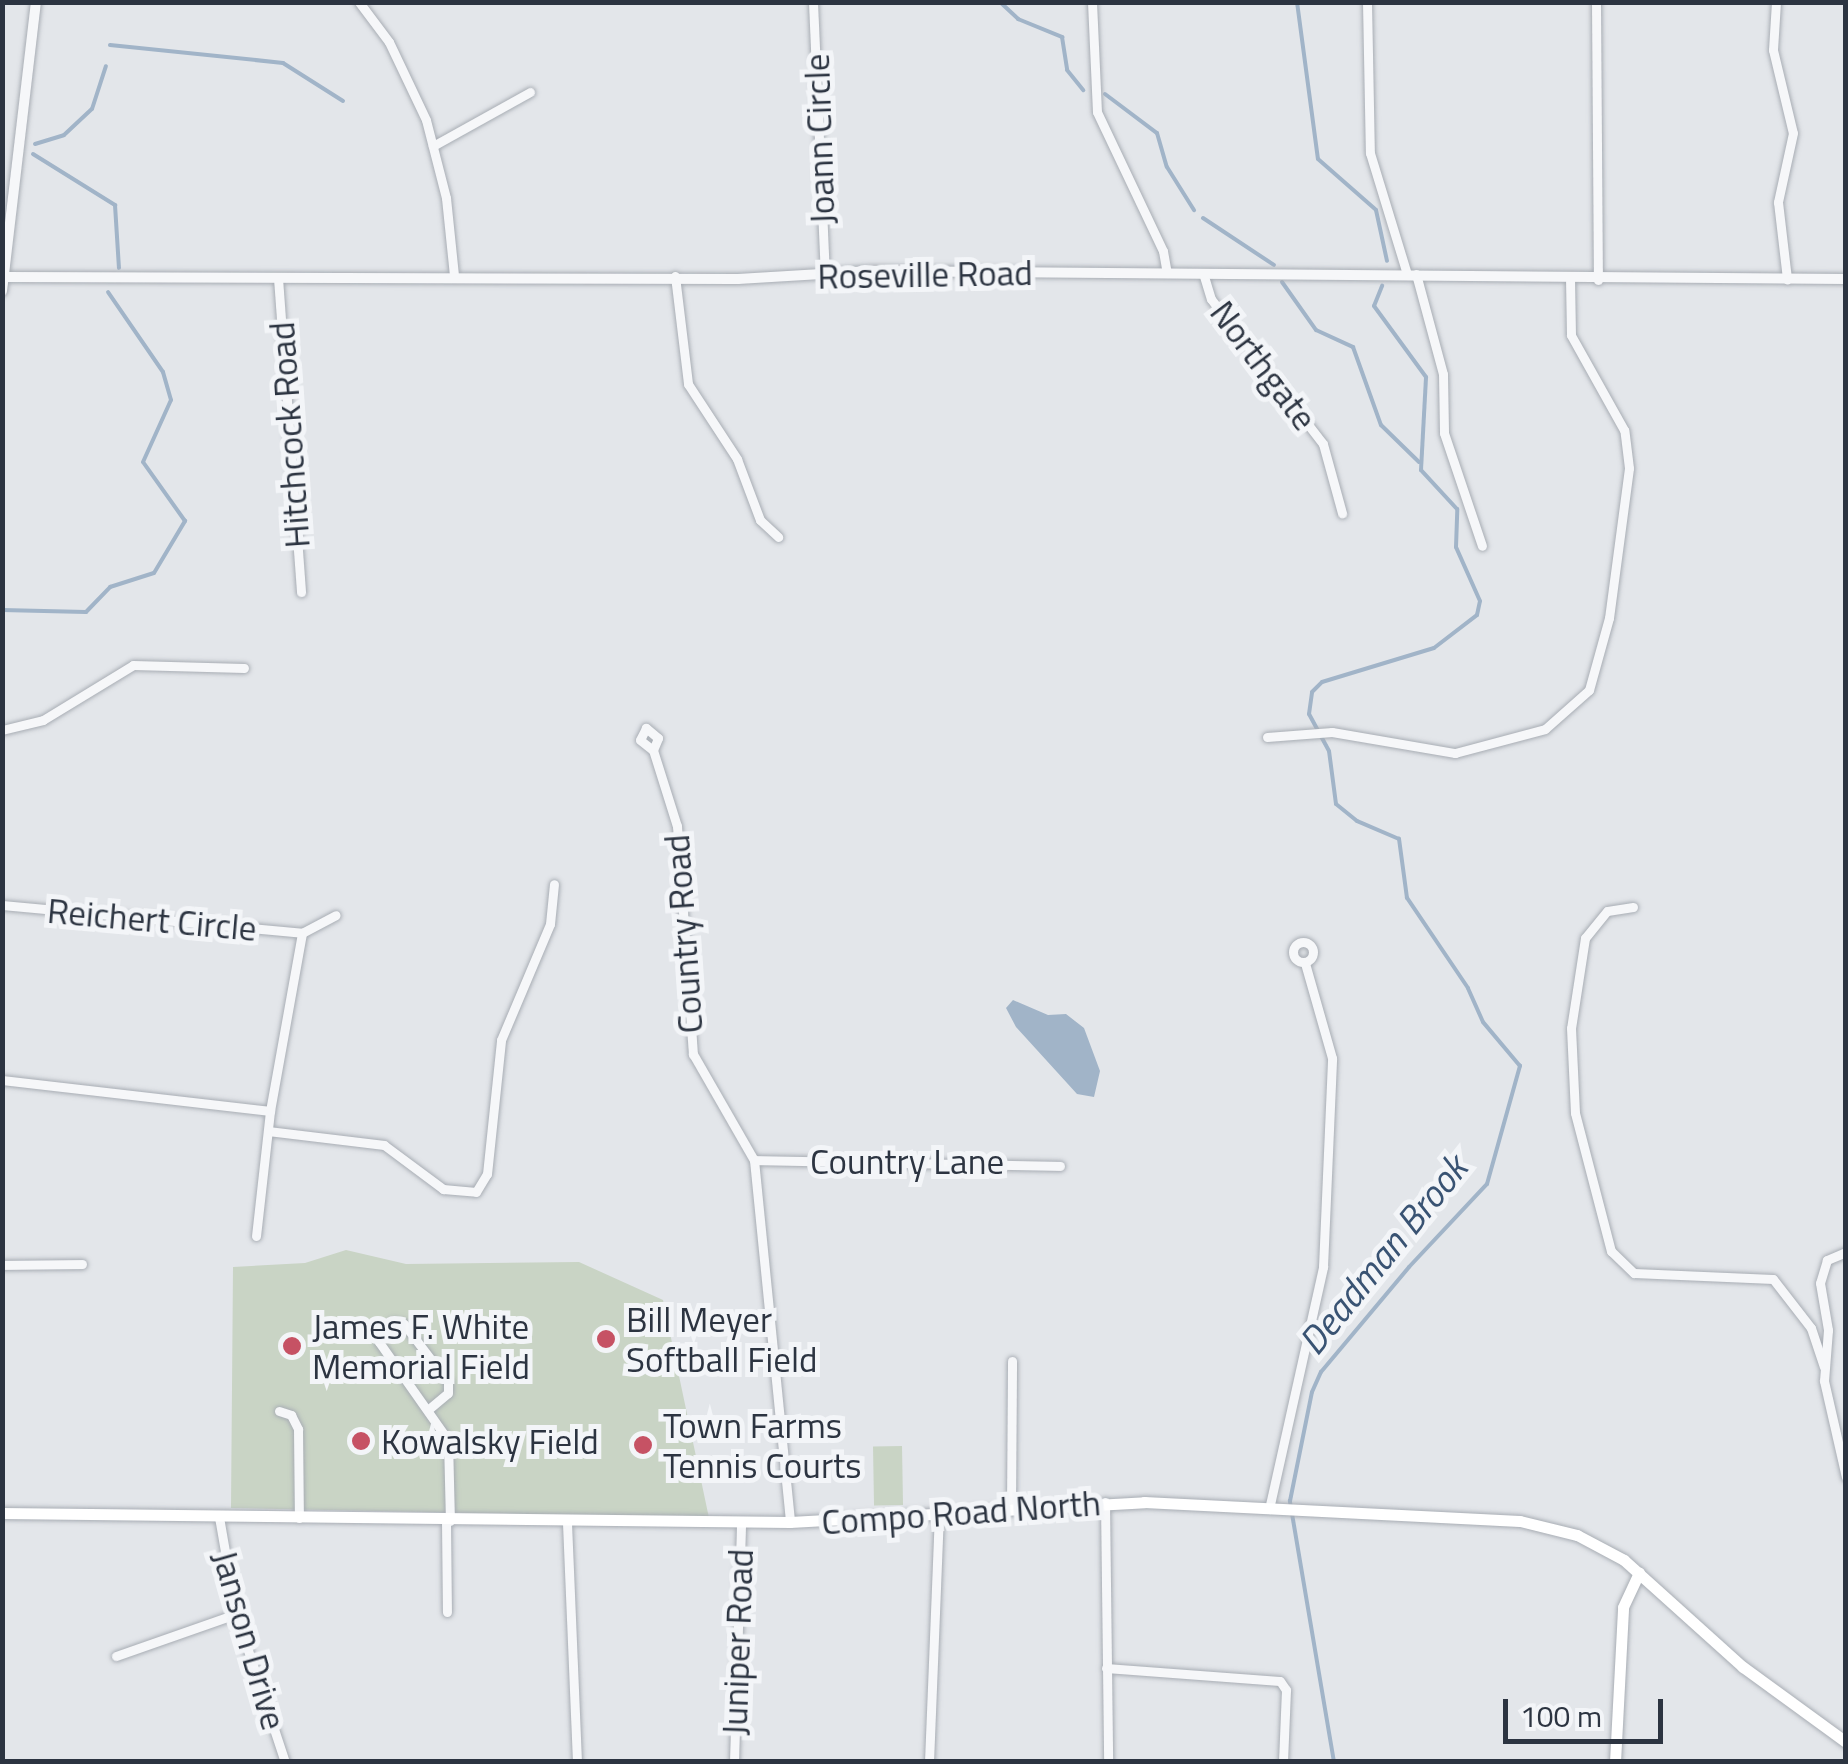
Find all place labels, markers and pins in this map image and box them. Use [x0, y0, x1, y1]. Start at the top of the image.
place label: Bill Meyer Softball Field [626, 1298, 817, 1380]
place label: James F. White Memorial Field [312, 1305, 530, 1387]
marker: Bill Meyer Softball Field [595, 1328, 617, 1350]
marker: James F. White Memorial Field [281, 1335, 303, 1357]
place label: Town Farms Tennis Courts [663, 1404, 862, 1486]
place label: Kowalsky Field [381, 1420, 599, 1462]
marker: Kowalsky Field [350, 1430, 372, 1452]
marker: Town Farms Tennis Courts [632, 1434, 654, 1456]

